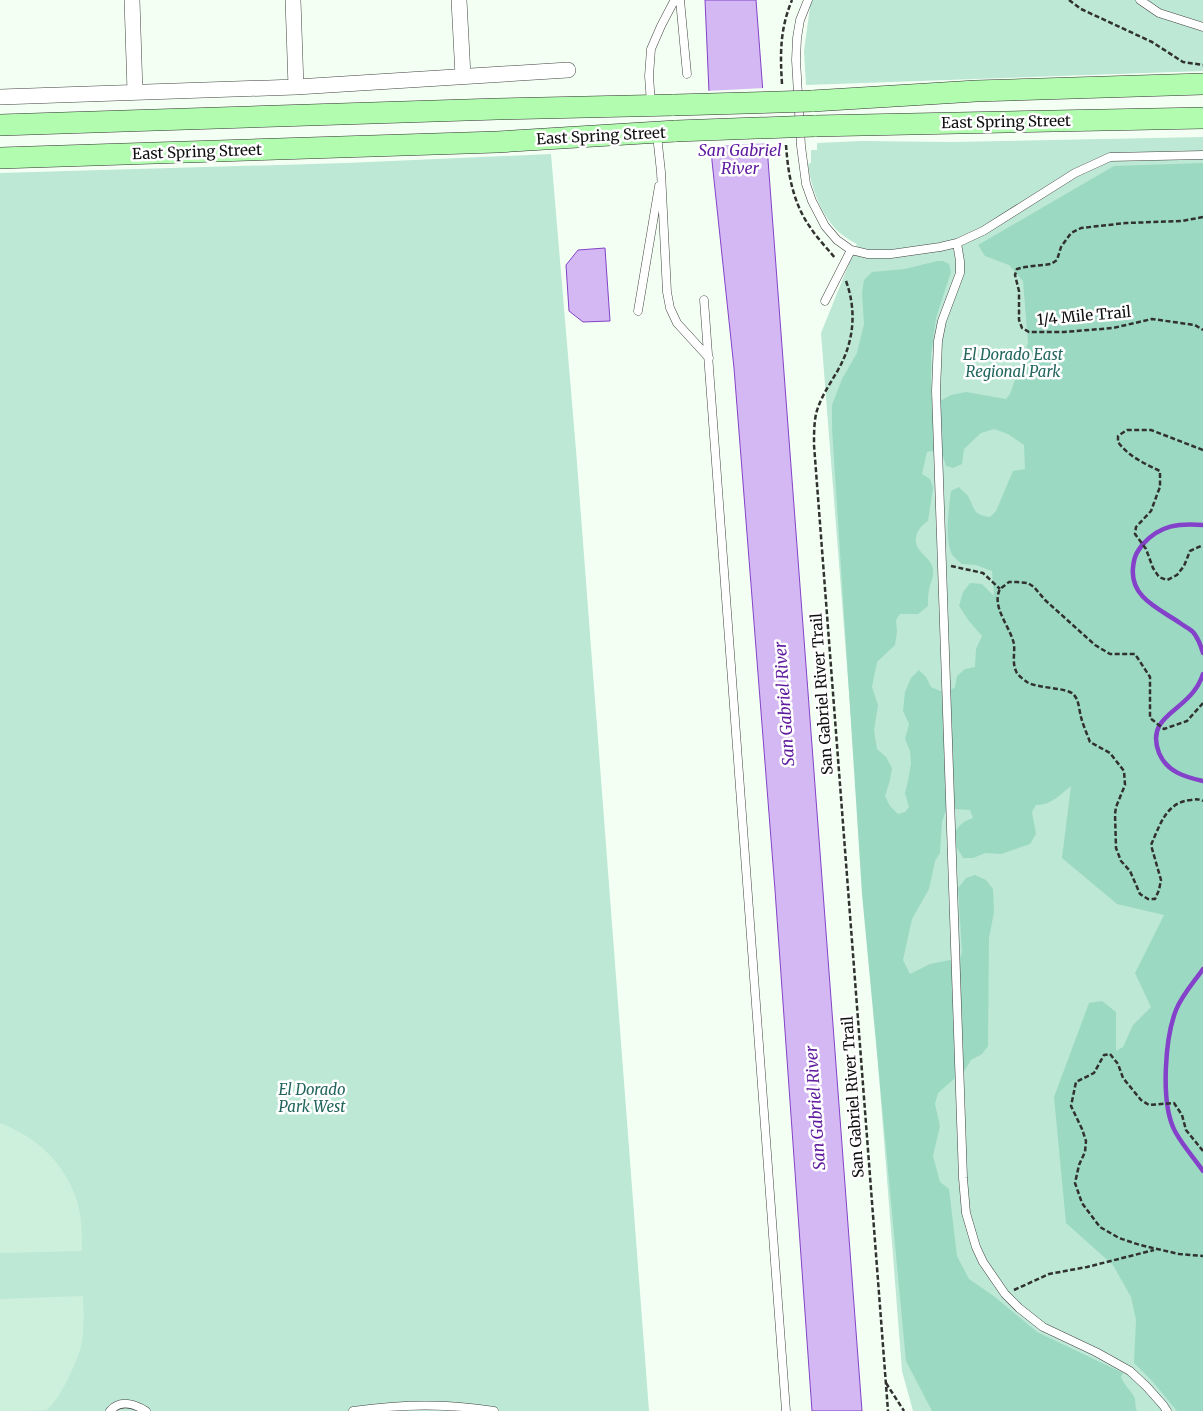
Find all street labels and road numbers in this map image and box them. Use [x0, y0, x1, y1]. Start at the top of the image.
street label: East Spring Street [941, 111, 1071, 132]
street label: East Spring Street [536, 123, 666, 148]
street label: East Spring Street [132, 140, 262, 163]
street label: 1/4 Mile Trail [1036, 302, 1132, 329]
street label: San Gabriel River Trail [806, 612, 837, 776]
street label: San Gabriel River Trail [837, 1015, 868, 1179]

